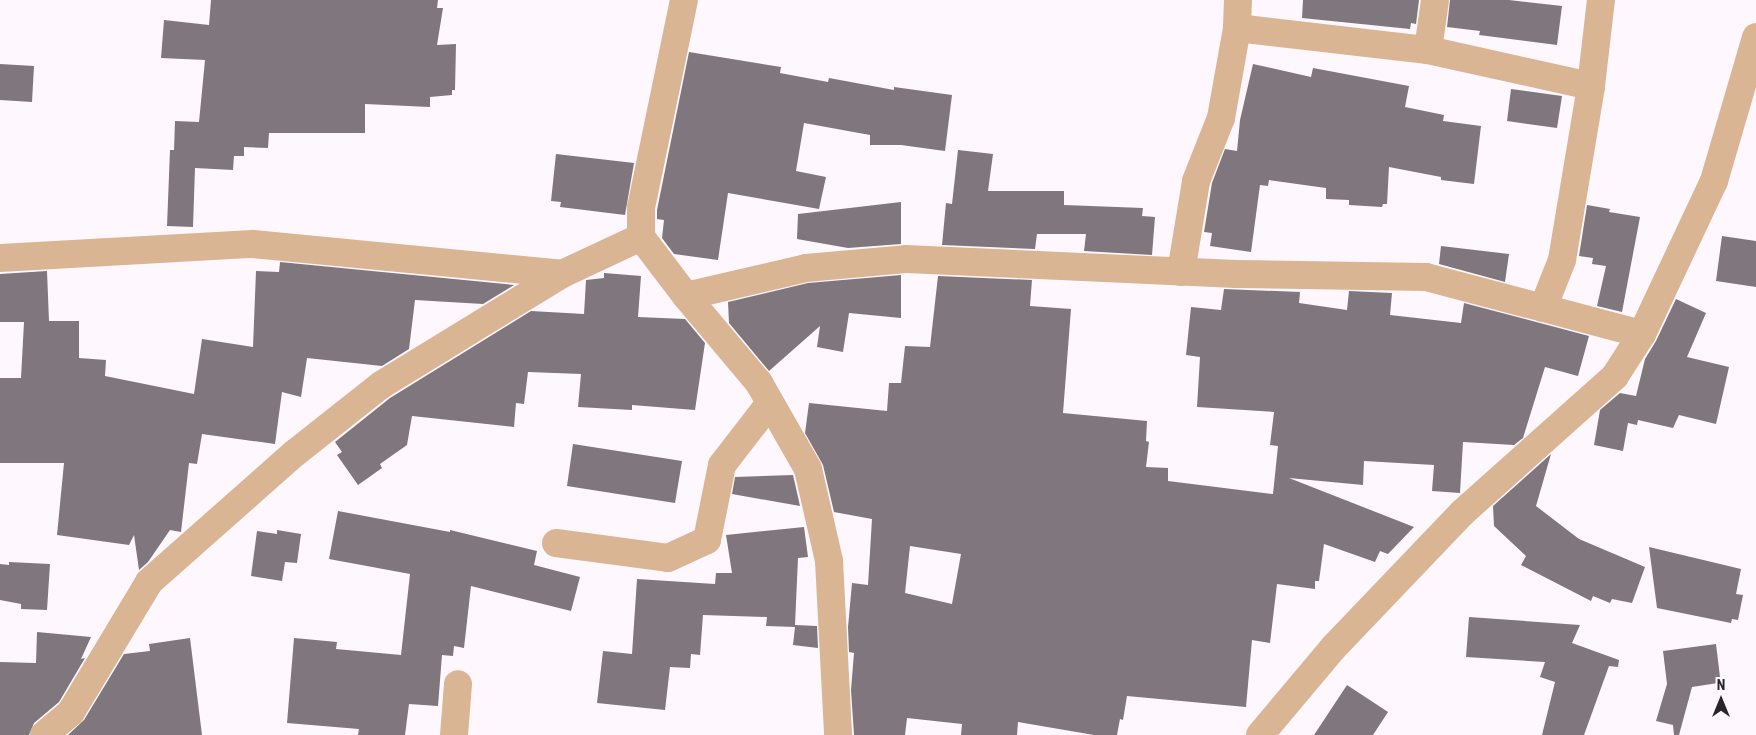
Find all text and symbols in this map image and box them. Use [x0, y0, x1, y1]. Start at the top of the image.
north arrow [1696, 675, 1746, 725]
text: N [1717, 677, 1725, 693]

